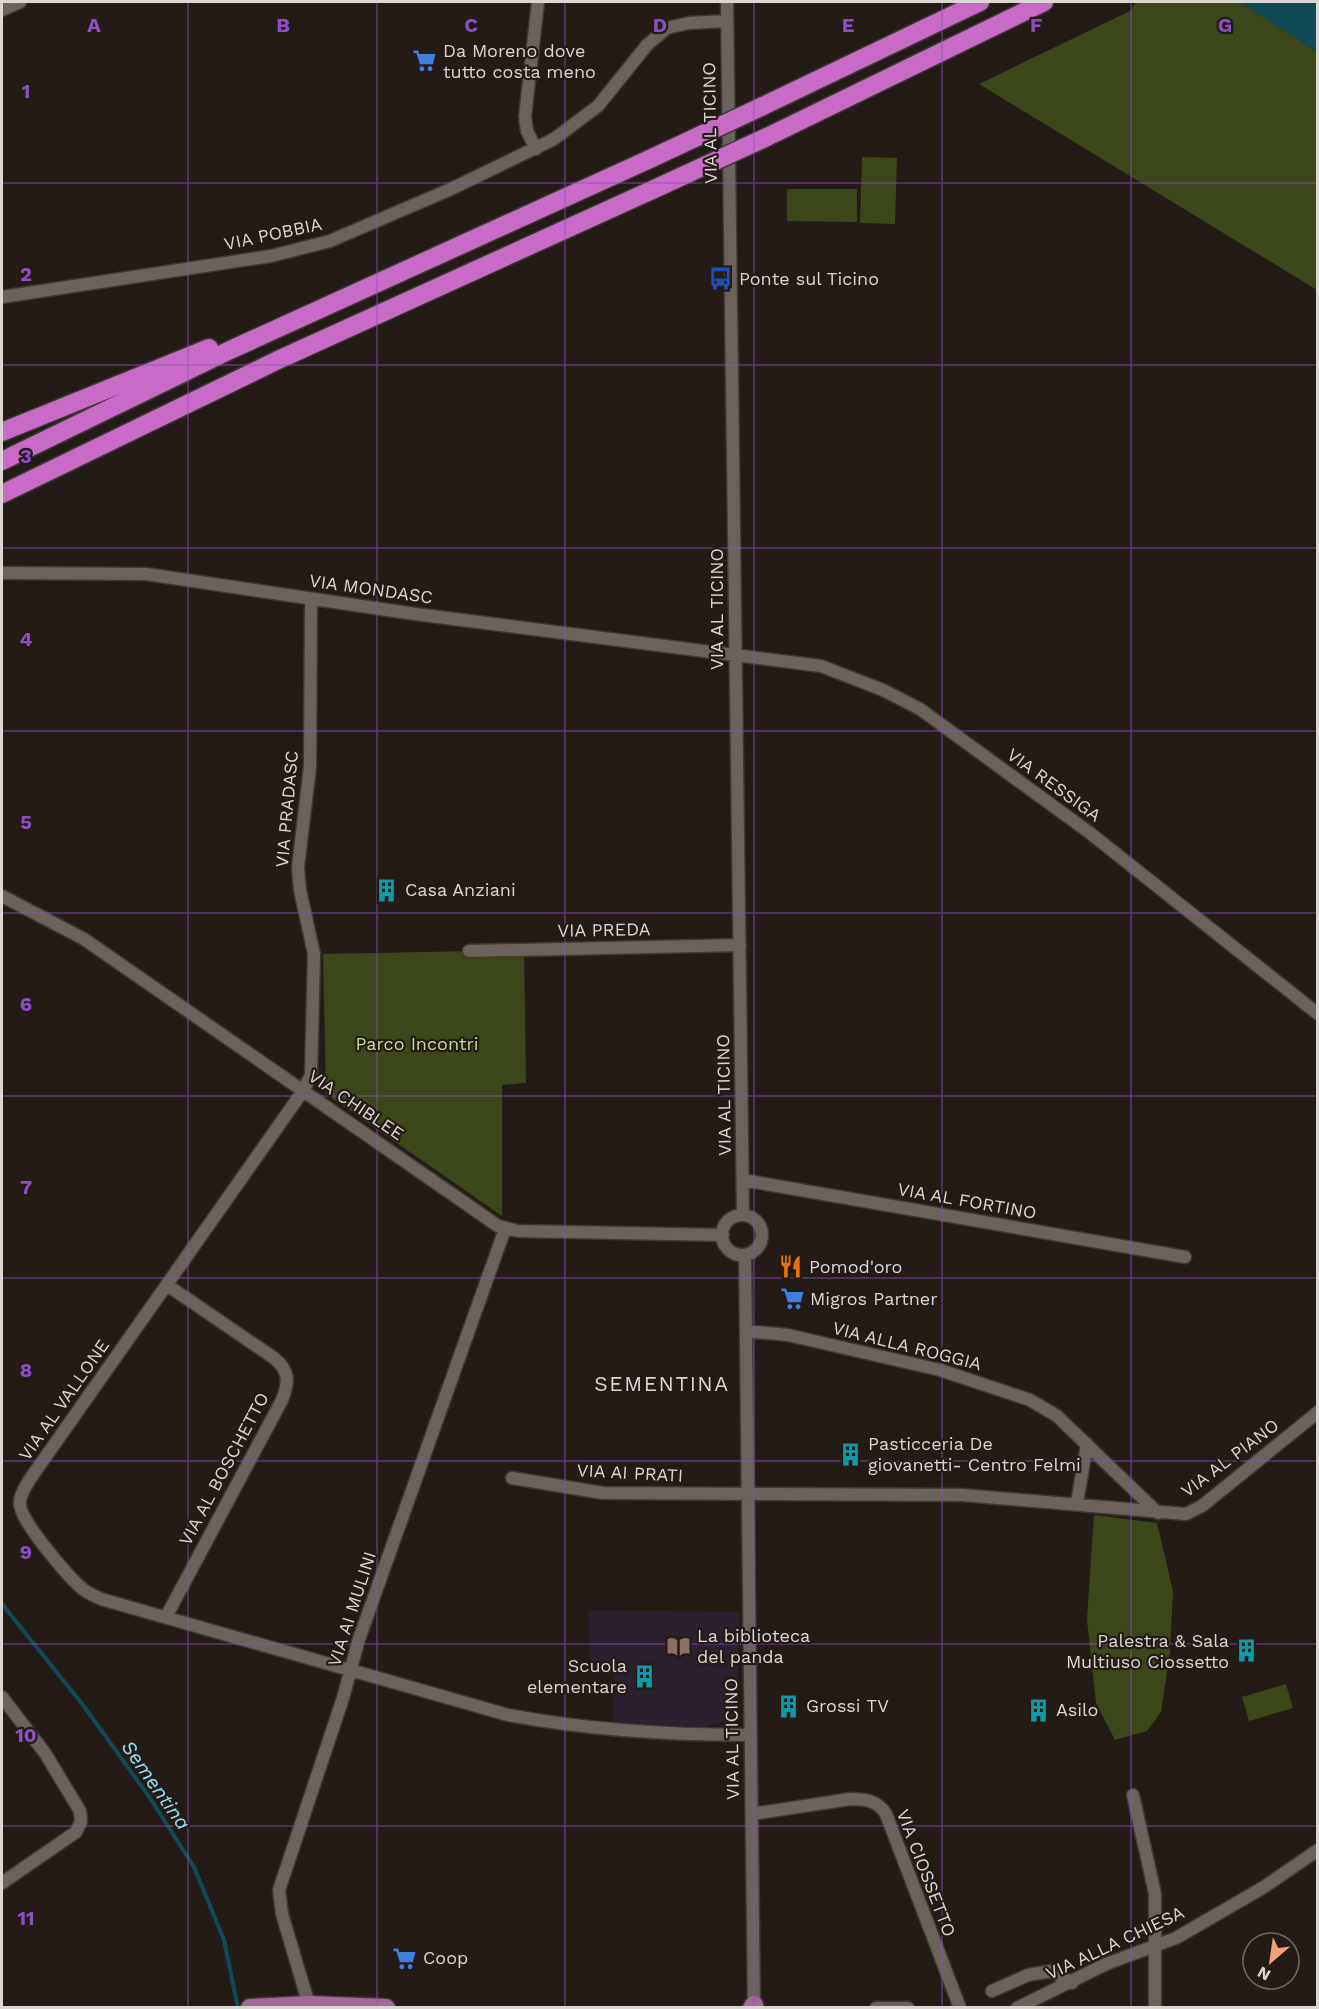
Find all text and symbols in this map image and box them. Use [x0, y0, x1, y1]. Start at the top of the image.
text: A [87, 13, 101, 37]
text: B [276, 13, 290, 37]
text: C [464, 13, 478, 37]
text: D [653, 13, 667, 37]
text: E [842, 13, 854, 37]
text: F [1030, 13, 1042, 37]
text: G [1218, 13, 1232, 37]
place label: Da Moreno dove tutto costa meno [443, 40, 596, 82]
supermarket icon: Da Moreno dove tutto costa meno [412, 48, 438, 74]
street label: VIA AL TICINO [698, 62, 721, 184]
text: 1 [22, 79, 30, 103]
street label: VIA POBBIA [222, 213, 324, 254]
text: 2 [20, 262, 32, 286]
bus stop icon: Ponte sul Ticino [708, 266, 734, 292]
place label: Ponte sul Ticino [739, 268, 879, 289]
text: 3 [20, 444, 32, 468]
street label: VIA AL TICINO [706, 548, 727, 670]
street label: VIA MONDASC [308, 569, 434, 608]
text: 4 [20, 627, 33, 651]
street label: VIA RESSIGA [1003, 743, 1105, 826]
street label: VIA PRADASC [271, 750, 302, 868]
text: 5 [20, 810, 32, 834]
building icon: Casa Anziani [374, 877, 400, 903]
place label: Casa Anziani [405, 879, 516, 900]
street label: VIA PREDA [557, 918, 651, 941]
text: 6 [20, 992, 32, 1016]
park label: Parco Incontri [355, 1033, 479, 1054]
street label: VIA AL TICINO [712, 1034, 735, 1156]
street label: VIA CHIBLEE [305, 1065, 408, 1144]
text: 7 [20, 1175, 32, 1199]
street label: VIA AL FORTINO [896, 1178, 1038, 1223]
restaurant icon: Pomod'oro [778, 1254, 804, 1280]
place label: Pomod'oro [809, 1256, 902, 1277]
supermarket icon: Migros Partner [779, 1286, 805, 1312]
place label: Migros Partner [810, 1288, 938, 1309]
street label: VIA ALLA ROGGIA [830, 1317, 984, 1374]
street label: VIA AL VALLONE [14, 1335, 113, 1464]
text: 8 [20, 1358, 32, 1382]
district label: SEMENTINA [594, 1371, 730, 1396]
street label: VIA AL BOSCHETTO [174, 1389, 273, 1549]
street label: VIA AL PIANO [1177, 1414, 1283, 1501]
place label: Pasticceria De giovanetti- Centro Felmi [868, 1433, 1081, 1475]
building icon: Pasticceria De giovanetti- Centro Felmi [837, 1441, 863, 1467]
street label: VIA AI PRATI [576, 1459, 684, 1486]
text: 9 [20, 1540, 32, 1564]
street label: VIA AI MULINI [323, 1549, 380, 1669]
place label: La biblioteca del panda [697, 1625, 810, 1667]
place label: Palestra & Sala Multiuso Ciossetto [1066, 1630, 1229, 1672]
library icon: La biblioteca del panda [666, 1633, 692, 1659]
building icon: Palestra & Sala Multiuso Ciossetto [1234, 1638, 1260, 1664]
place label: Scuola elementare [527, 1655, 627, 1697]
building icon: Scuola elementare [632, 1663, 658, 1689]
street label: VIA AL TICINO [720, 1678, 743, 1800]
building icon: Grossi TV [775, 1693, 801, 1719]
place label: Grossi TV [806, 1695, 889, 1716]
building icon: Asilo [1025, 1697, 1051, 1723]
place label: Asilo [1056, 1699, 1098, 1720]
text: 10 [15, 1723, 37, 1747]
water label: Sementina [116, 1736, 196, 1834]
street label: VIA CIOSSETTO [893, 1806, 960, 1940]
street label: VIA ALLA CHIESA [1042, 1901, 1187, 1984]
text: 11 [17, 1906, 35, 1930]
north arrow [1241, 1931, 1301, 1991]
supermarket icon: Coop [392, 1945, 418, 1971]
place label: Coop [423, 1947, 468, 1968]
text: N [1254, 1962, 1274, 1985]

